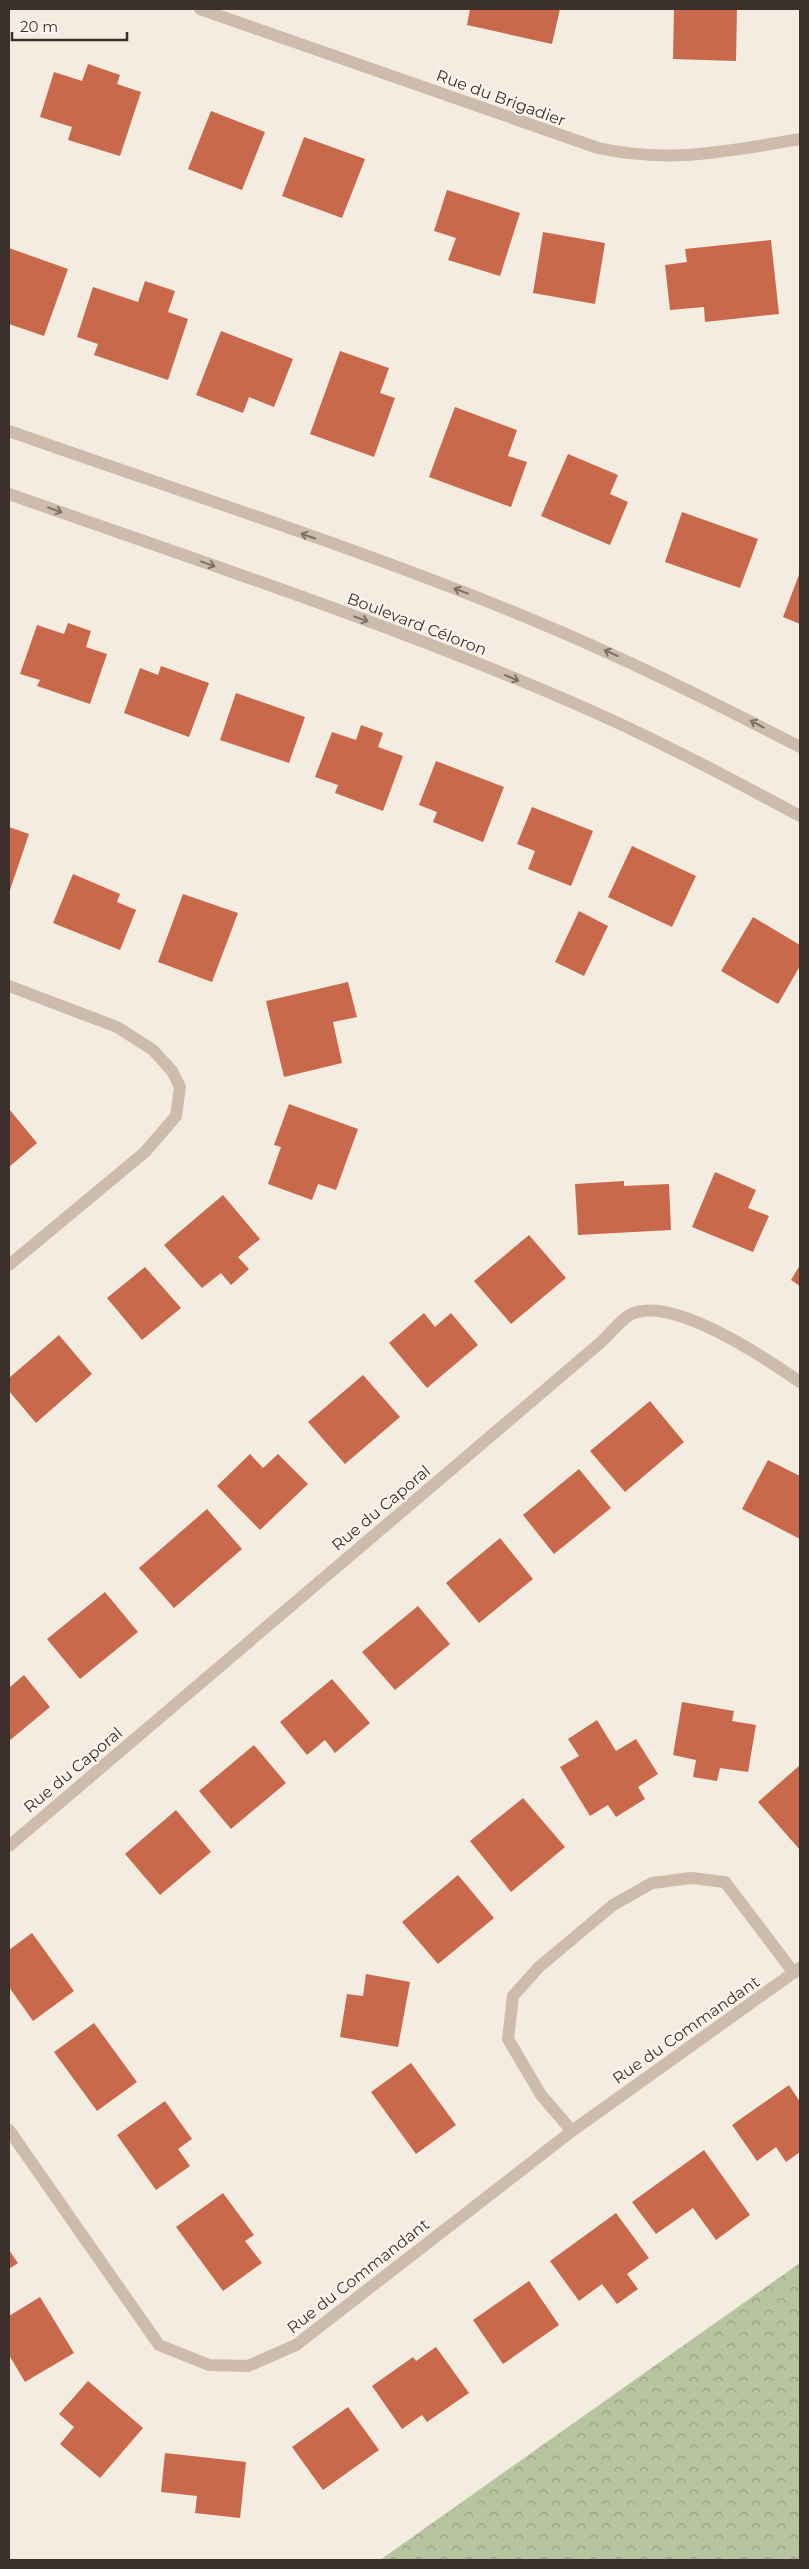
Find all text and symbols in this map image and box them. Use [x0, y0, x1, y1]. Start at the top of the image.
scale bar [12, 10, 128, 42]
text: 20 m [20, 17, 58, 36]
street label: Rue du Brigadier [434, 66, 568, 130]
one-way arrow [46, 506, 62, 515]
one-way arrow [301, 531, 316, 540]
one-way arrow [200, 560, 215, 569]
one-way arrow [454, 586, 469, 595]
street label: Boulevard Céloron [345, 589, 489, 659]
one-way arrow [352, 615, 368, 625]
one-way arrow [604, 648, 619, 658]
one-way arrow [504, 673, 519, 683]
one-way arrow [750, 719, 765, 728]
street label: Rue du Caporal [328, 1461, 434, 1555]
street label: Rue du Caporal [20, 1723, 126, 1817]
street label: Rue du Commandant [609, 1972, 763, 2088]
street label: Rue du Commandant [283, 2214, 433, 2337]

